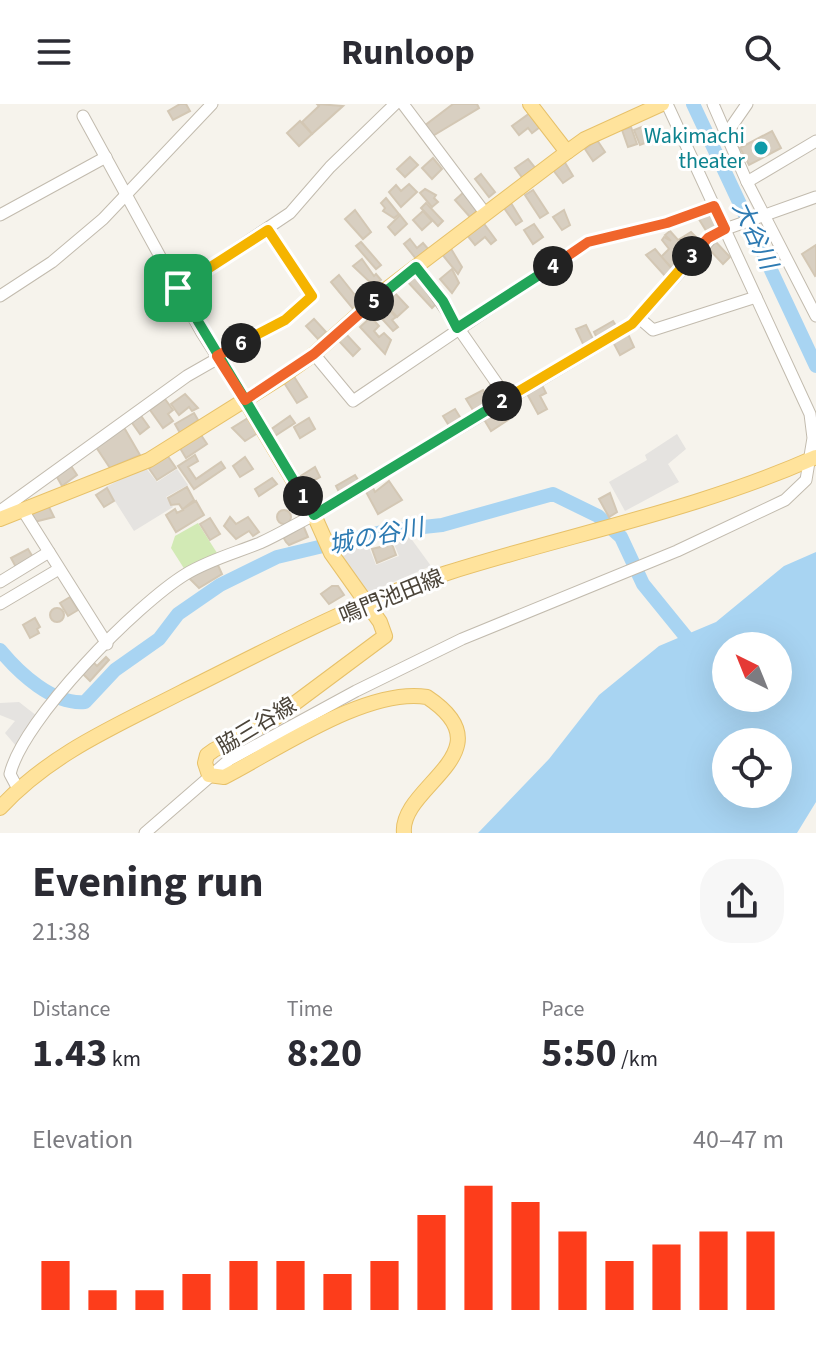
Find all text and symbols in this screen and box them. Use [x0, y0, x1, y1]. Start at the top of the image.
text: Runloop [341, 27, 475, 78]
icon: menu [32, 30, 76, 74]
icon: search [740, 30, 784, 74]
place label: Wakimachi theater [644, 120, 745, 177]
marker: Wakimachi theater [752, 139, 770, 157]
water label: 大谷川 [723, 195, 787, 278]
pin: 3 [672, 236, 712, 276]
text: 3 [686, 240, 698, 272]
pin: 4 [533, 246, 573, 286]
text: 4 [547, 250, 559, 282]
pin [144, 254, 212, 322]
icon: arrive [156, 266, 200, 310]
pin: 5 [354, 281, 394, 321]
text: 5 [368, 285, 380, 317]
pin: 6 [221, 323, 261, 363]
text: 6 [235, 327, 247, 359]
pin: 2 [482, 381, 522, 421]
text: 2 [496, 385, 508, 417]
pin: 1 [283, 476, 323, 516]
text: 1 [297, 480, 309, 512]
water label: 城の谷川 [326, 510, 429, 563]
street label: 鳴門池田線 [334, 561, 448, 632]
north arrow [712, 632, 792, 712]
map controls [712, 632, 792, 808]
street label: 脇三谷線 [211, 689, 302, 762]
button: locate [712, 728, 792, 808]
text: Evening run [32, 851, 264, 914]
button: share [700, 859, 784, 943]
text: 21:38 [32, 913, 90, 950]
text: Distance [32, 993, 110, 1025]
text: Time [287, 993, 333, 1025]
text: Pace [541, 993, 584, 1025]
text: 1.43 [32, 1025, 107, 1082]
text: 8:20 [287, 1025, 362, 1082]
text: 5:50 [541, 1025, 617, 1082]
text: km [107, 1043, 141, 1075]
text: /km [617, 1043, 658, 1075]
text: Elevation [32, 1121, 133, 1158]
text: 40–47 m [693, 1121, 784, 1158]

